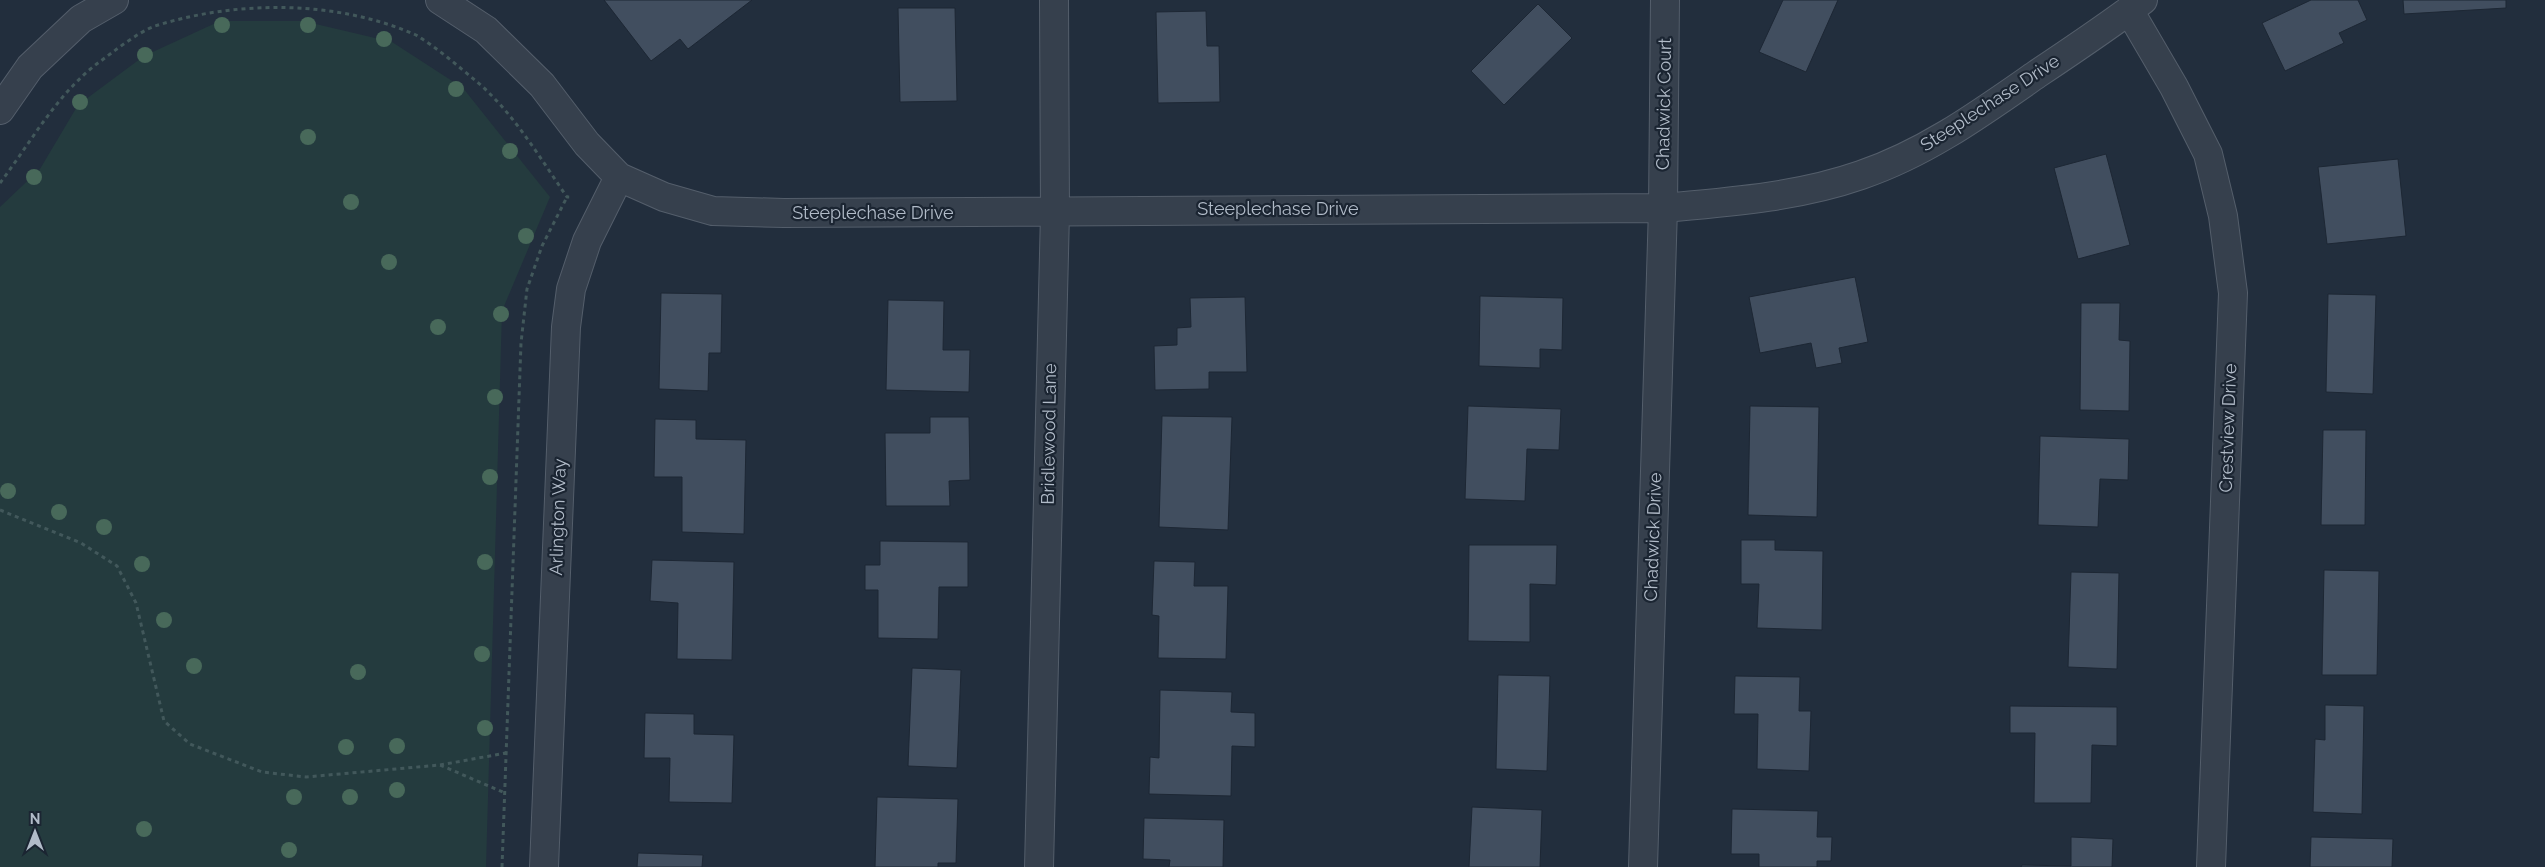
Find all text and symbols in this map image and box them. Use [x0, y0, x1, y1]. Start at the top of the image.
street label: Chadwick Court [1652, 38, 1675, 170]
street label: Steeplechase Drive [1916, 50, 2063, 155]
street label: Steeplechase Drive [1197, 198, 1359, 219]
street label: Steeplechase Drive [792, 202, 954, 223]
street label: Bridlewood Lane [1037, 363, 1060, 505]
street label: Crestview Drive [2215, 363, 2240, 493]
street label: Arlington Way [545, 458, 570, 576]
street label: Chadwick Drive [1640, 472, 1665, 602]
north arrow [10, 807, 60, 857]
text: N [30, 811, 40, 827]

